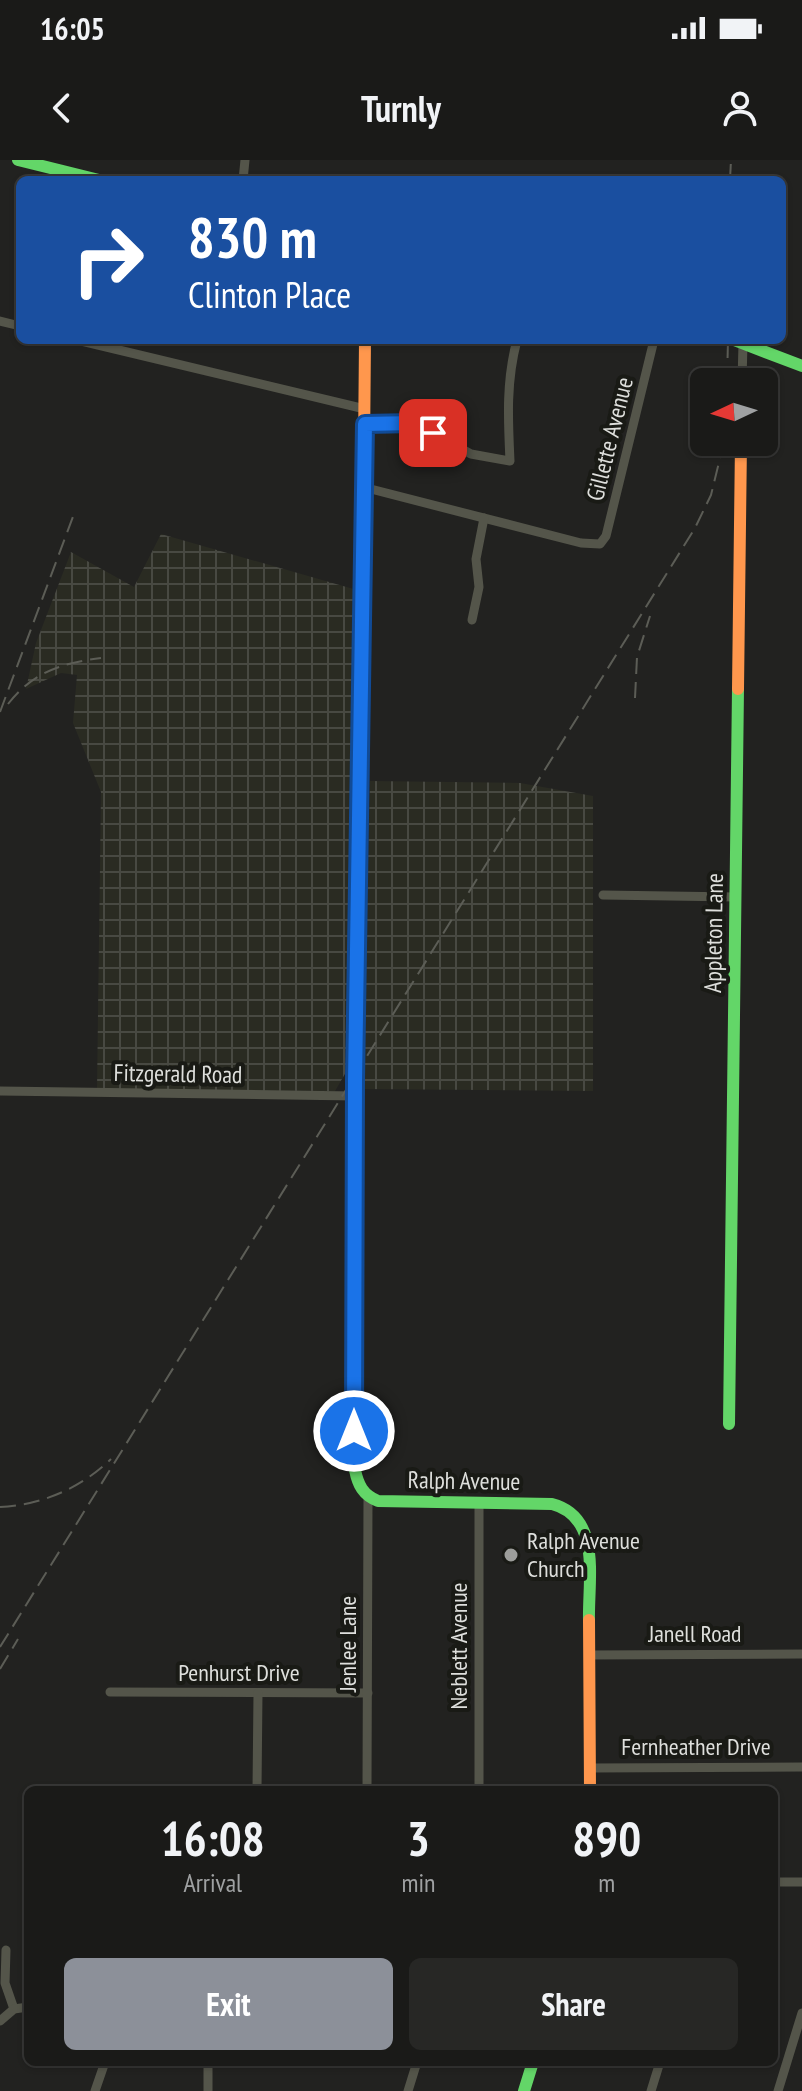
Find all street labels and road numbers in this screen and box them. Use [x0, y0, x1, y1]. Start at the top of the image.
street label: Gillette Avenue [579, 374, 640, 504]
street label: Appleton Lane [697, 873, 730, 993]
street label: Fitzgerald Road [113, 1057, 243, 1090]
street label: Ralph Avenue [407, 1464, 521, 1497]
street label: Neblett Avenue [443, 1582, 474, 1710]
street label: Jenlee Lane [332, 1596, 363, 1693]
street label: Janell Road [647, 1618, 742, 1649]
street label: Penhurst Drive [178, 1657, 300, 1688]
street label: Fernheather Drive [621, 1731, 771, 1762]

